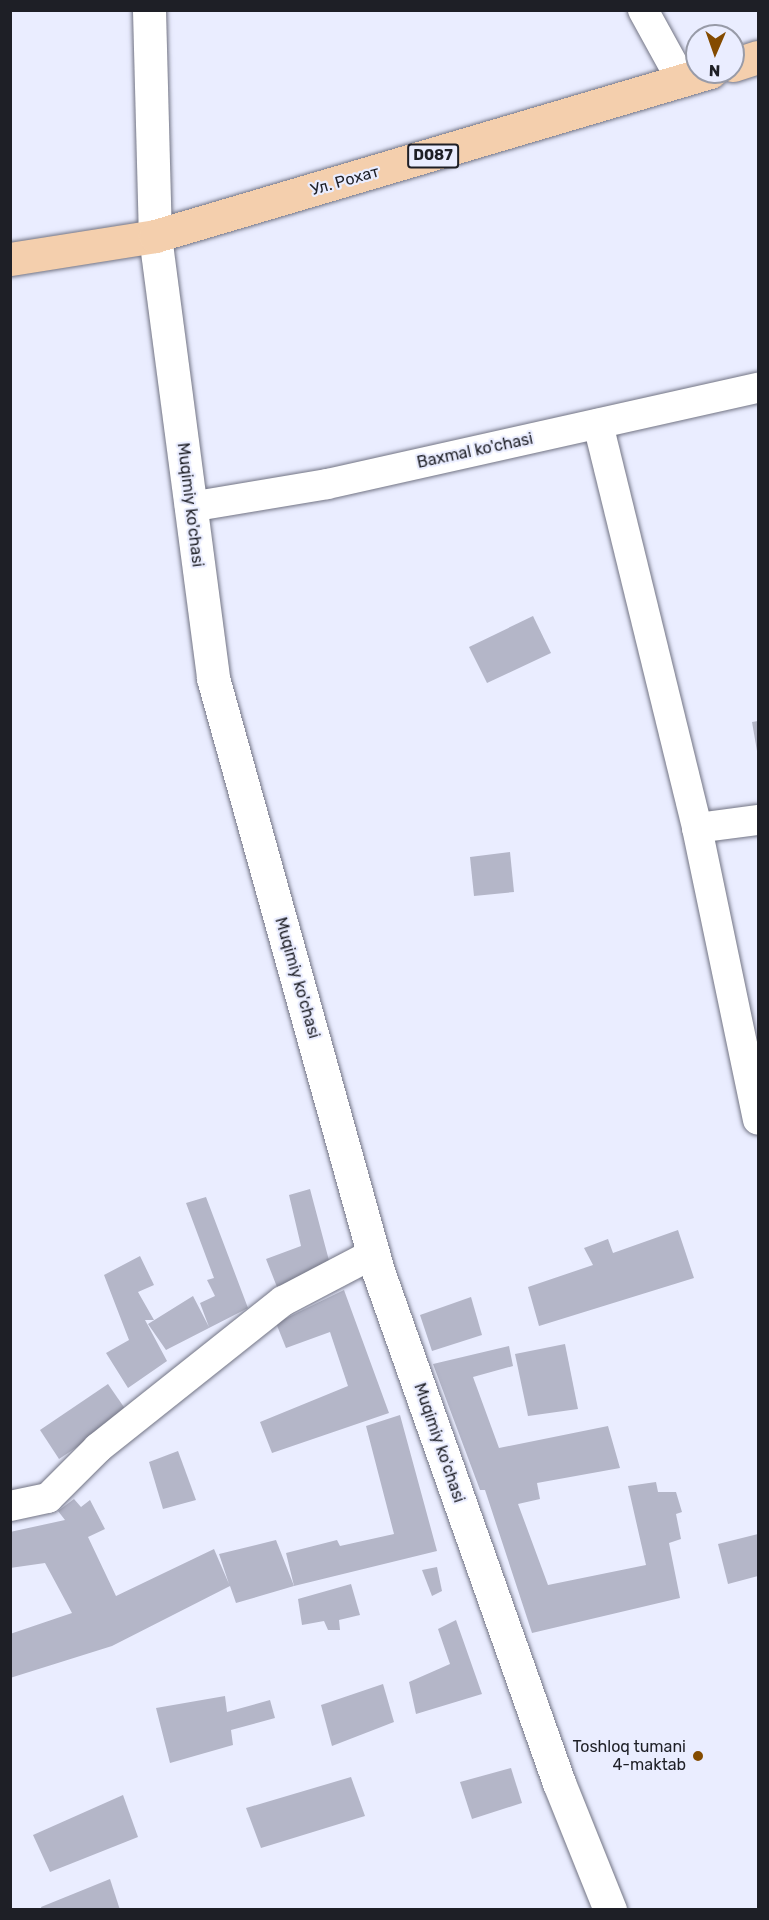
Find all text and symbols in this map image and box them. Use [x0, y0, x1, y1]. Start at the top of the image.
north arrow [685, 24, 745, 84]
text: N [708, 61, 721, 80]
road number: D087 [406, 144, 460, 168]
street label: Ул. Рохат [308, 162, 382, 200]
street label: Baxmal ko'chasi [415, 429, 535, 473]
street label: Muqimiy ko'chasi [173, 441, 207, 569]
street label: Muqimiy ko'chasi [270, 915, 324, 1041]
street label: Muqimiy ko'chasi [409, 1380, 469, 1506]
place label: Toshloq tumani 4-maktab [572, 1737, 686, 1775]
marker: Toshloq tumani 4-maktab [691, 1749, 705, 1763]

